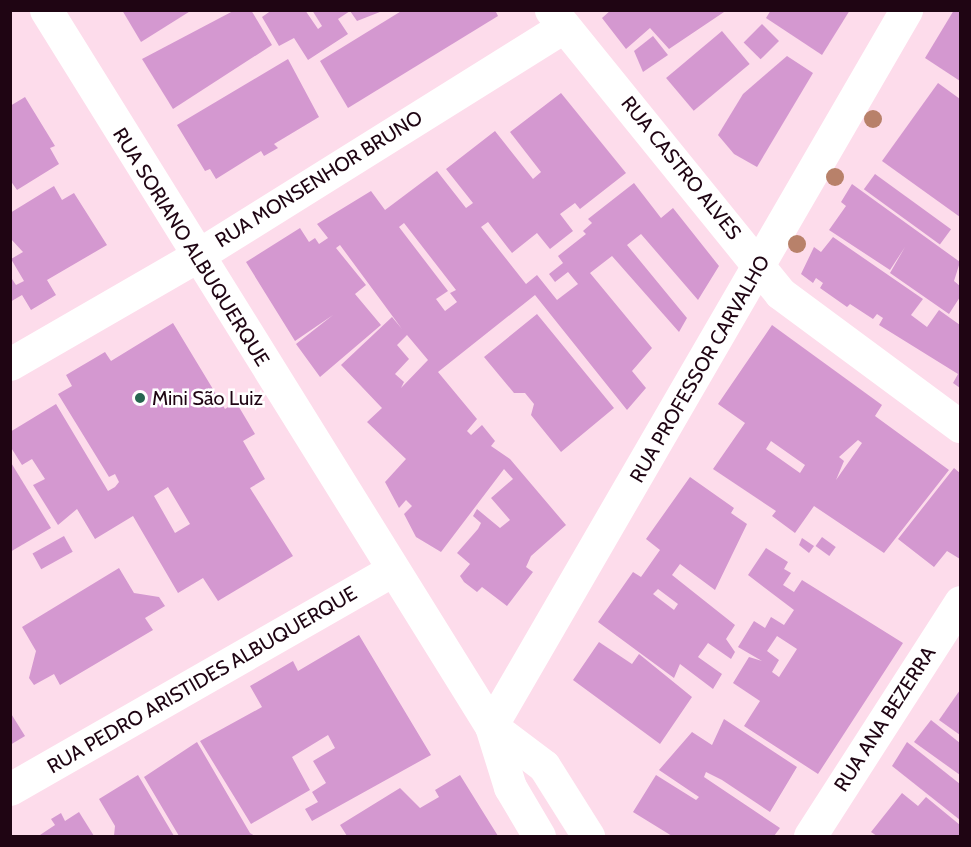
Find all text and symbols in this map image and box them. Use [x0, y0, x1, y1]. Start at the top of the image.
street label: RUA CASTRO ALVES [616, 92, 746, 244]
street label: RUA MONSENHOR BRUNO [211, 105, 427, 253]
street label: RUA SORIANO ALBUQUERQUE [108, 123, 274, 371]
street label: RUA PROFESSOR CARVALHO [625, 251, 775, 487]
place label: Mini São Luiz [152, 386, 263, 410]
marker: Mini São Luiz [133, 391, 147, 405]
street label: RUA PEDRO ARISTIDES ALBUQUERQUE [43, 581, 361, 779]
street label: RUA ANA BEZERRA [829, 642, 941, 796]

